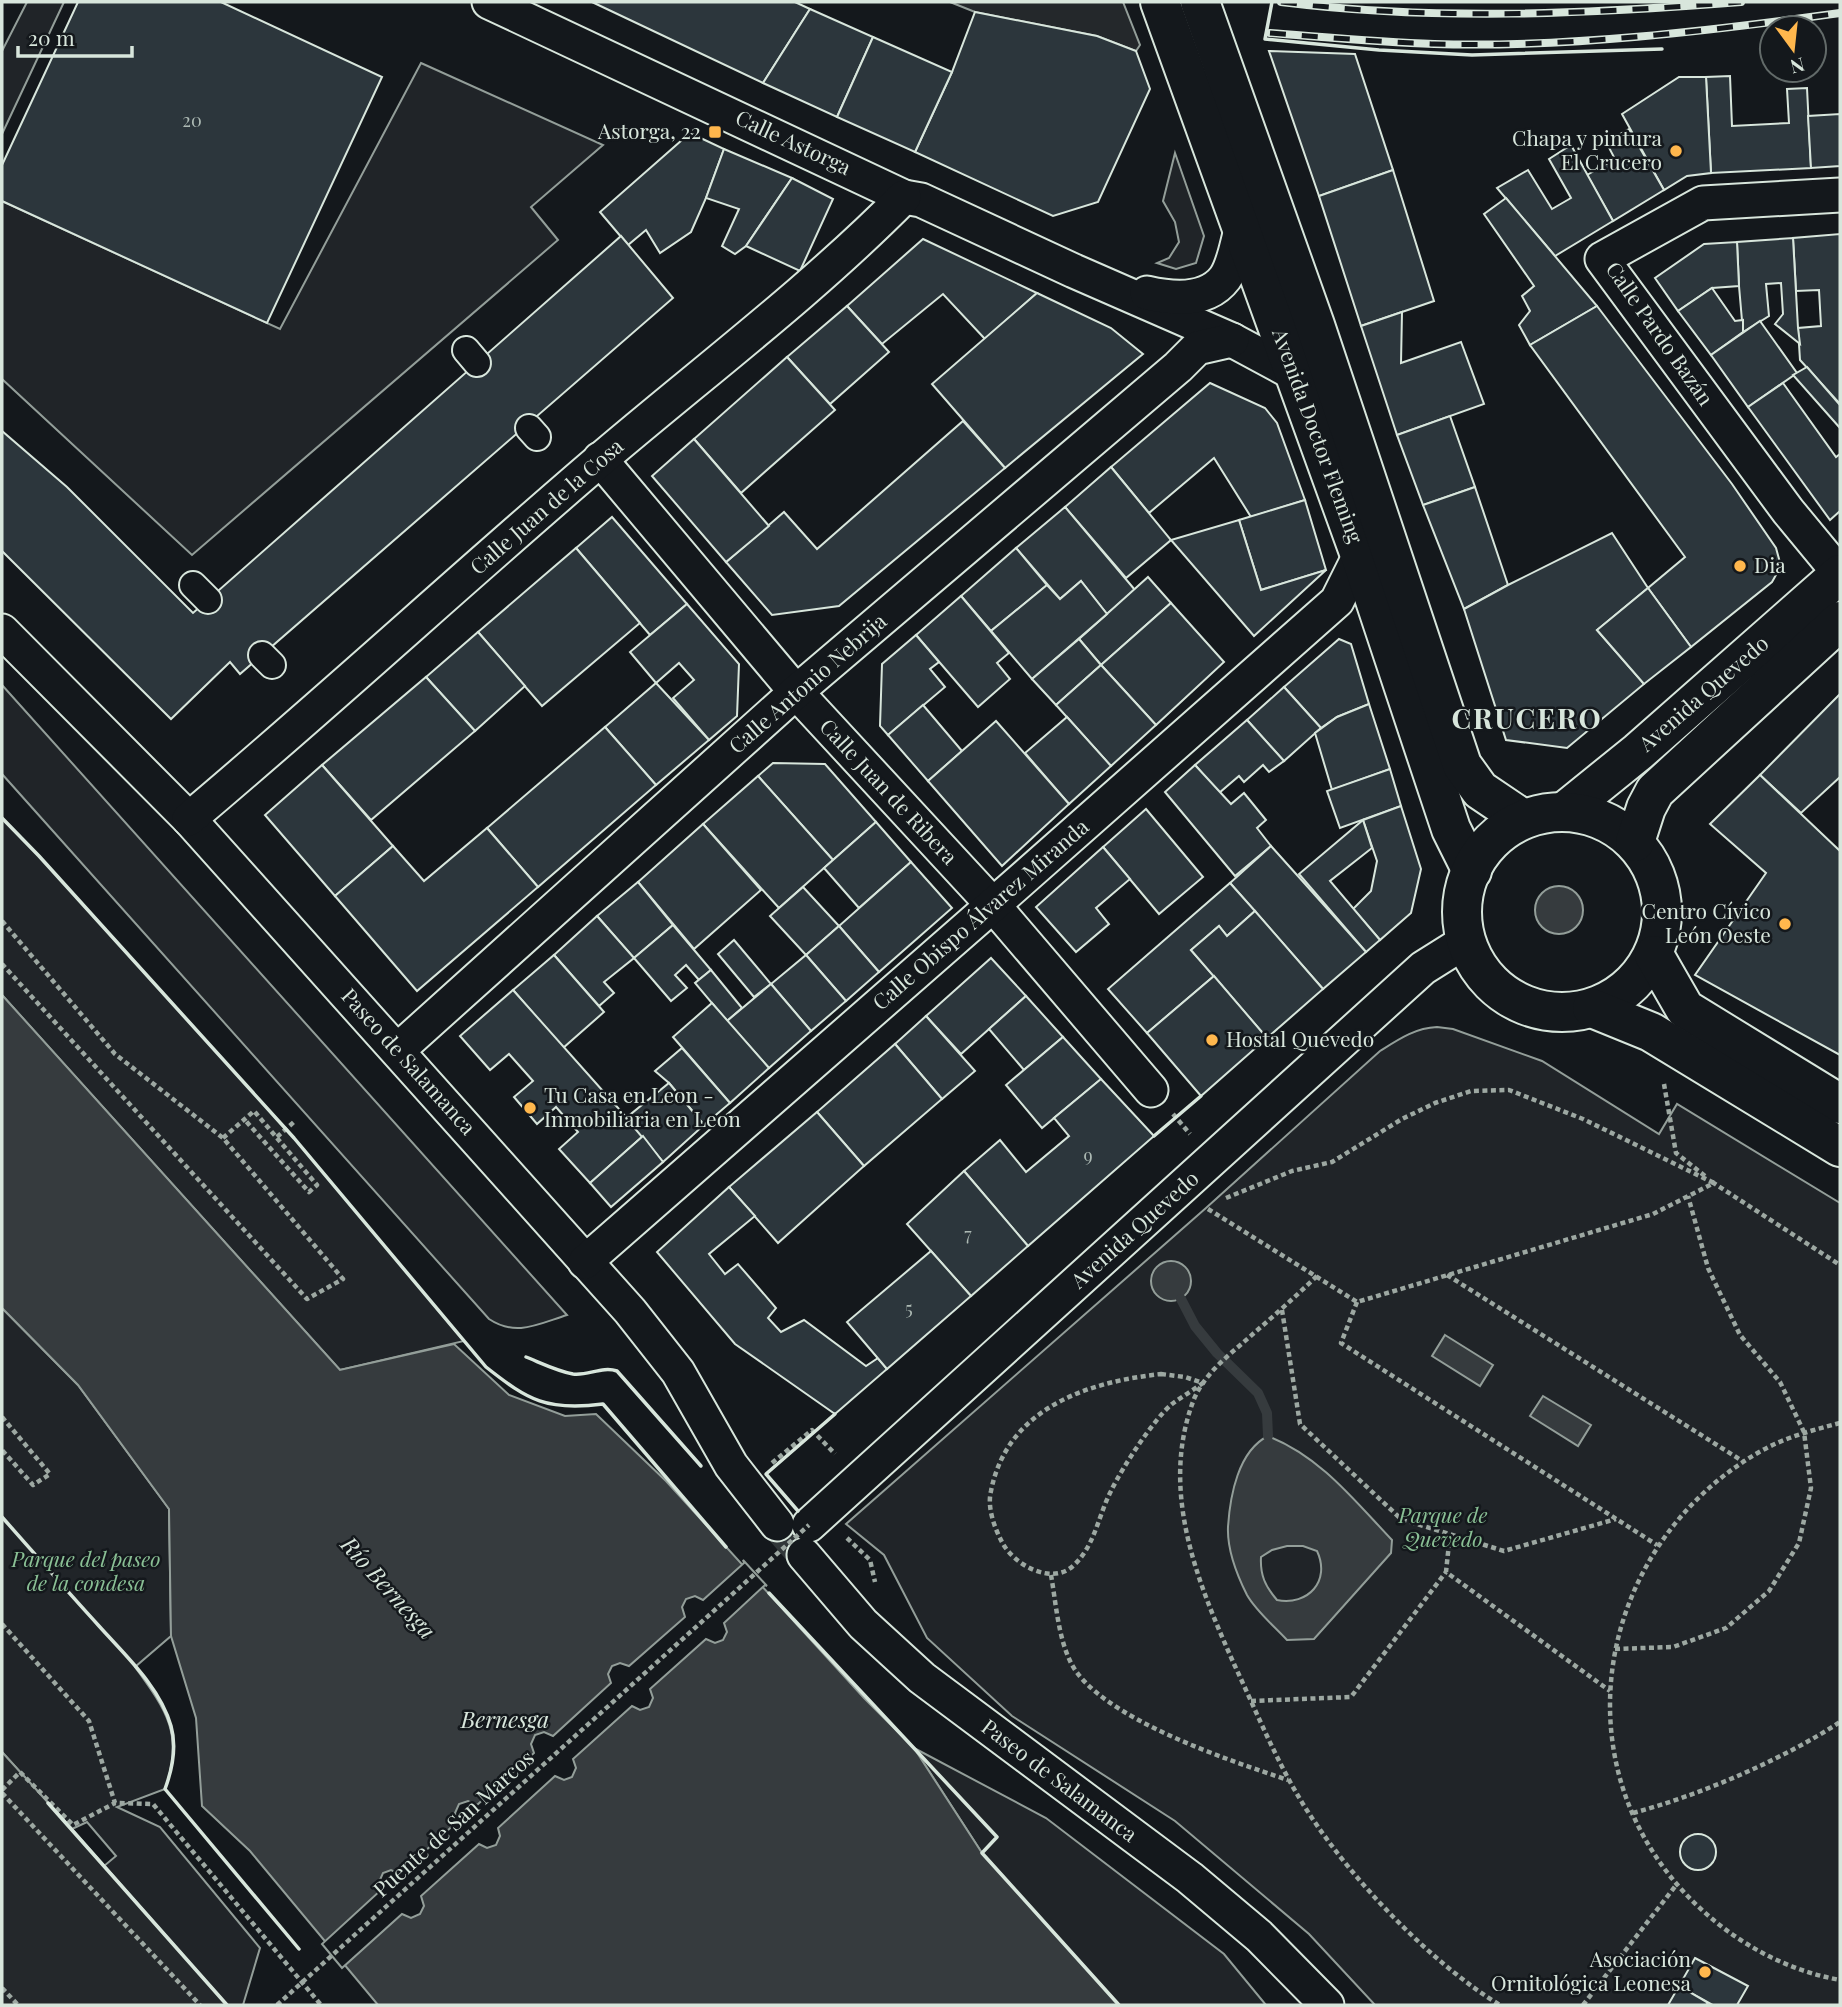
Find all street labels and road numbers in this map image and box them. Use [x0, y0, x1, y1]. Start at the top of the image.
street label: Calle Astorga [732, 102, 856, 180]
street label: Calle Pardo Bazán [1601, 255, 1721, 411]
street label: Avenida Doctor Fleming [1267, 323, 1371, 547]
street label: Calle Juan de la Cosa [463, 431, 629, 580]
street label: Calle Antonio Nebrija [722, 606, 892, 759]
street label: Avenida Quevedo [1631, 628, 1773, 757]
street label: Calle Juan de Ribera [815, 712, 965, 870]
street label: Calle Obispo Álvarez Miranda [866, 811, 1094, 1015]
street label: Paseo de Salamanca [336, 981, 483, 1140]
street label: Avenida Quevedo [1063, 1164, 1204, 1294]
street label: Paseo de Salamanca [977, 1712, 1144, 1847]
street label: Puente de San Marcos [366, 1743, 539, 1902]

